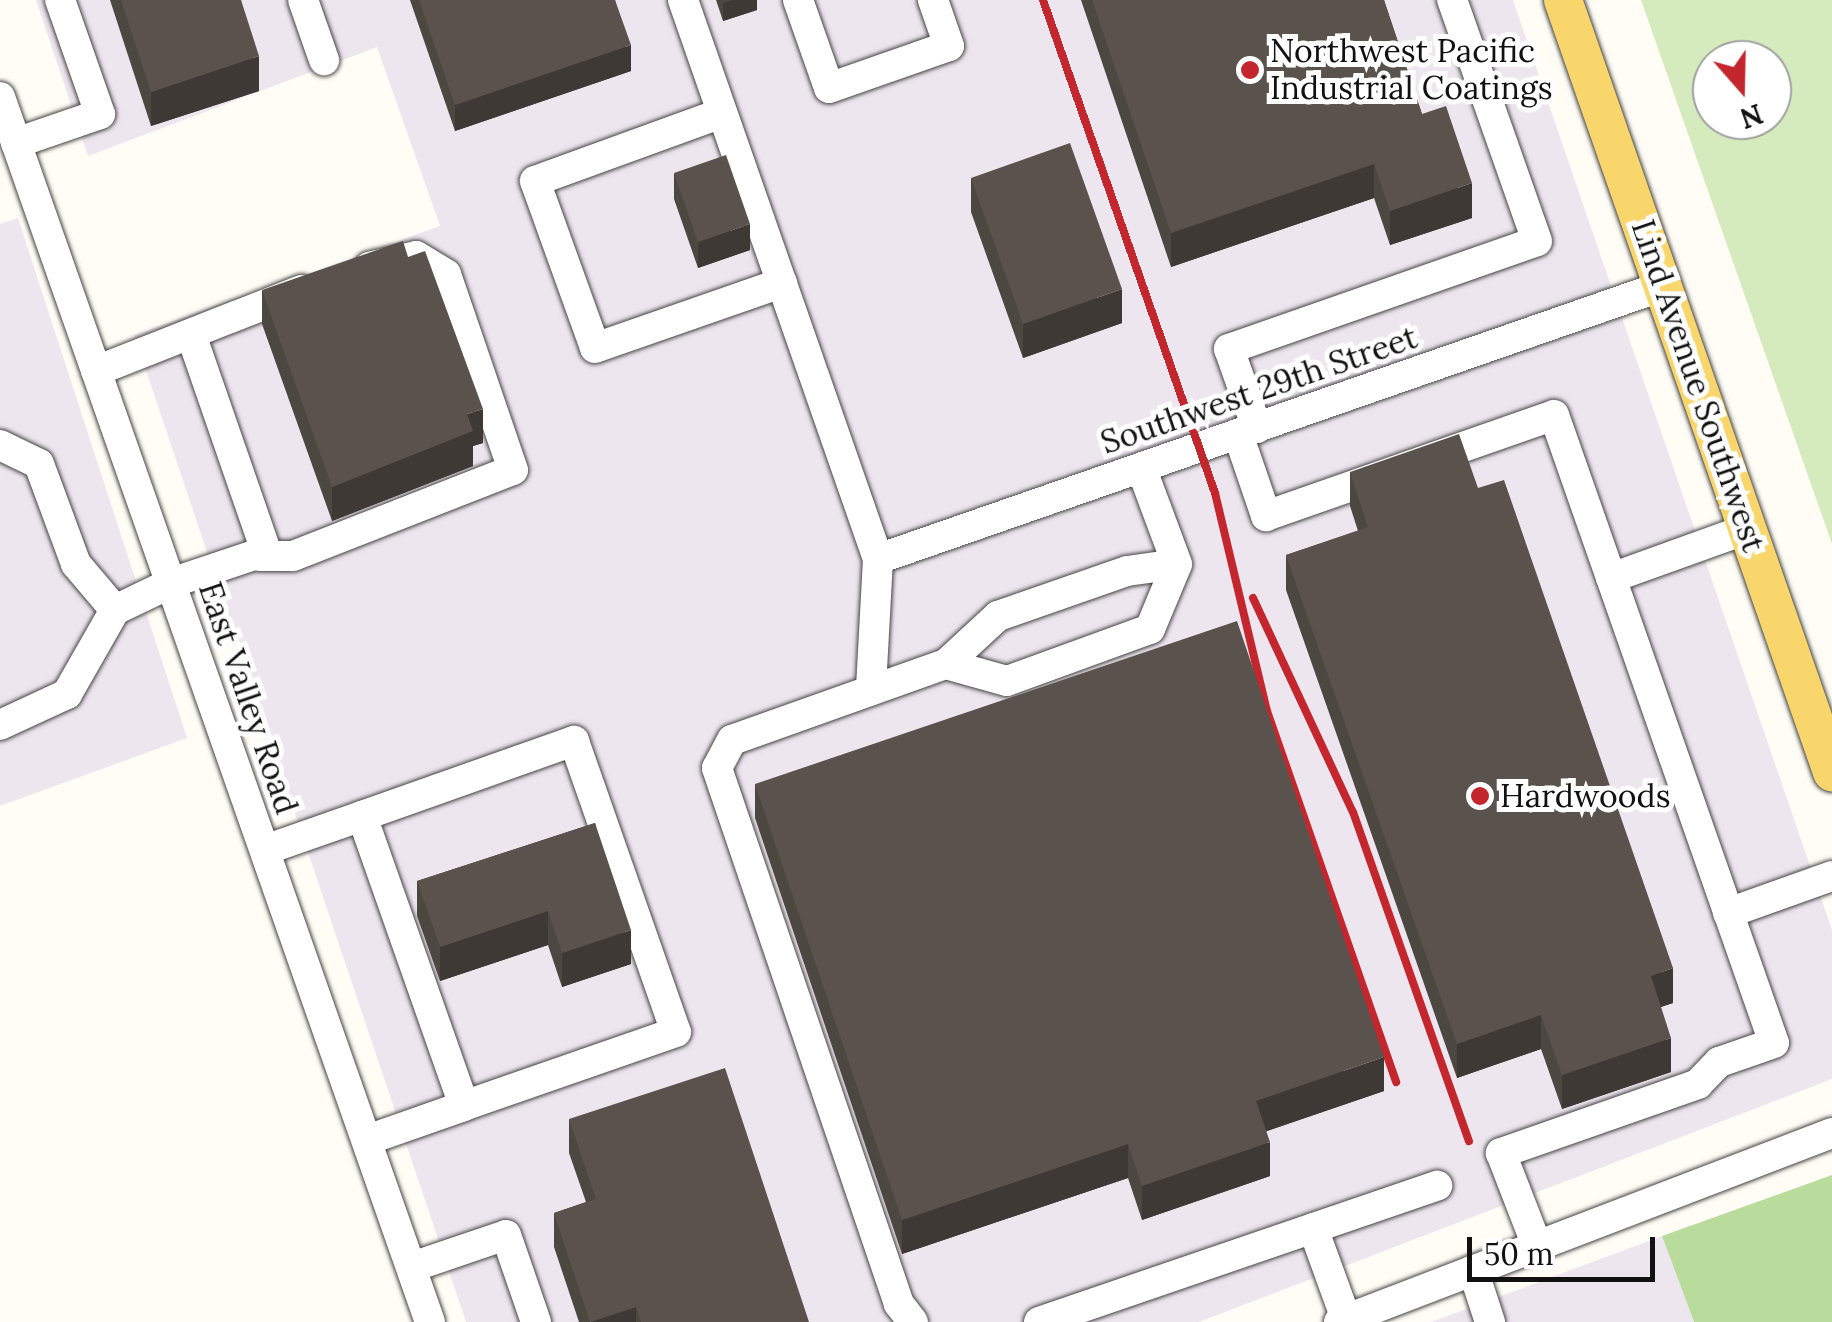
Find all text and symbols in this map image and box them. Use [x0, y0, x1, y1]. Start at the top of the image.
place label: Northwest Pacific Industrial Coatings [1270, 33, 1552, 108]
north arrow [1692, 40, 1792, 140]
marker: Northwest Pacific Industrial Coatings [1239, 59, 1261, 81]
text: N [1735, 96, 1768, 137]
street label: Lind Avenue Southwest [1623, 215, 1773, 557]
street label: Southwest 29th Street [1096, 318, 1422, 462]
street label: East Valley Road [190, 577, 306, 819]
place label: Hardwoods [1500, 777, 1670, 815]
marker: Hardwoods [1469, 785, 1491, 807]
scale bar [1472, 1217, 1660, 1279]
text: 50 m [1484, 1235, 1554, 1273]

